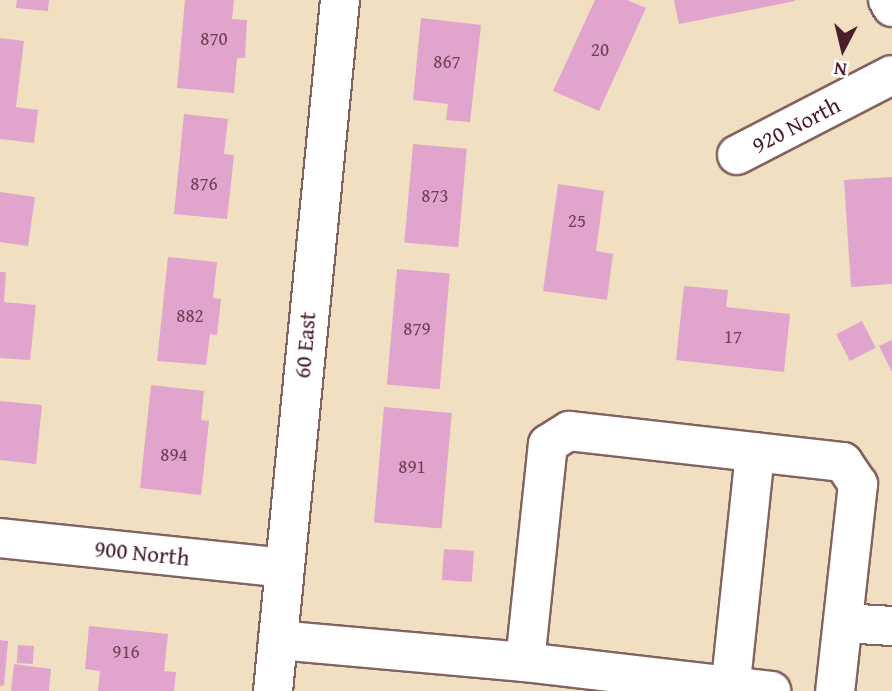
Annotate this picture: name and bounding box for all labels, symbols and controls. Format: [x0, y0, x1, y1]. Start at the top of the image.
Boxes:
north arrow [808, 14, 878, 84]
house number: 870 [200, 28, 228, 50]
house number: 20 [591, 39, 609, 61]
house number: 867 [433, 51, 461, 73]
text: N [832, 55, 848, 85]
street label: 920 North [747, 91, 845, 159]
house number: 876 [190, 173, 218, 195]
house number: 873 [421, 185, 449, 207]
house number: 25 [568, 210, 586, 232]
house number: 882 [176, 305, 204, 327]
street label: 60 East [288, 310, 322, 380]
house number: 879 [403, 318, 431, 340]
house number: 17 [724, 326, 742, 348]
house number: 894 [160, 444, 188, 466]
house number: 891 [398, 456, 426, 478]
street label: 900 North [93, 534, 191, 572]
house number: 916 [112, 641, 140, 663]

